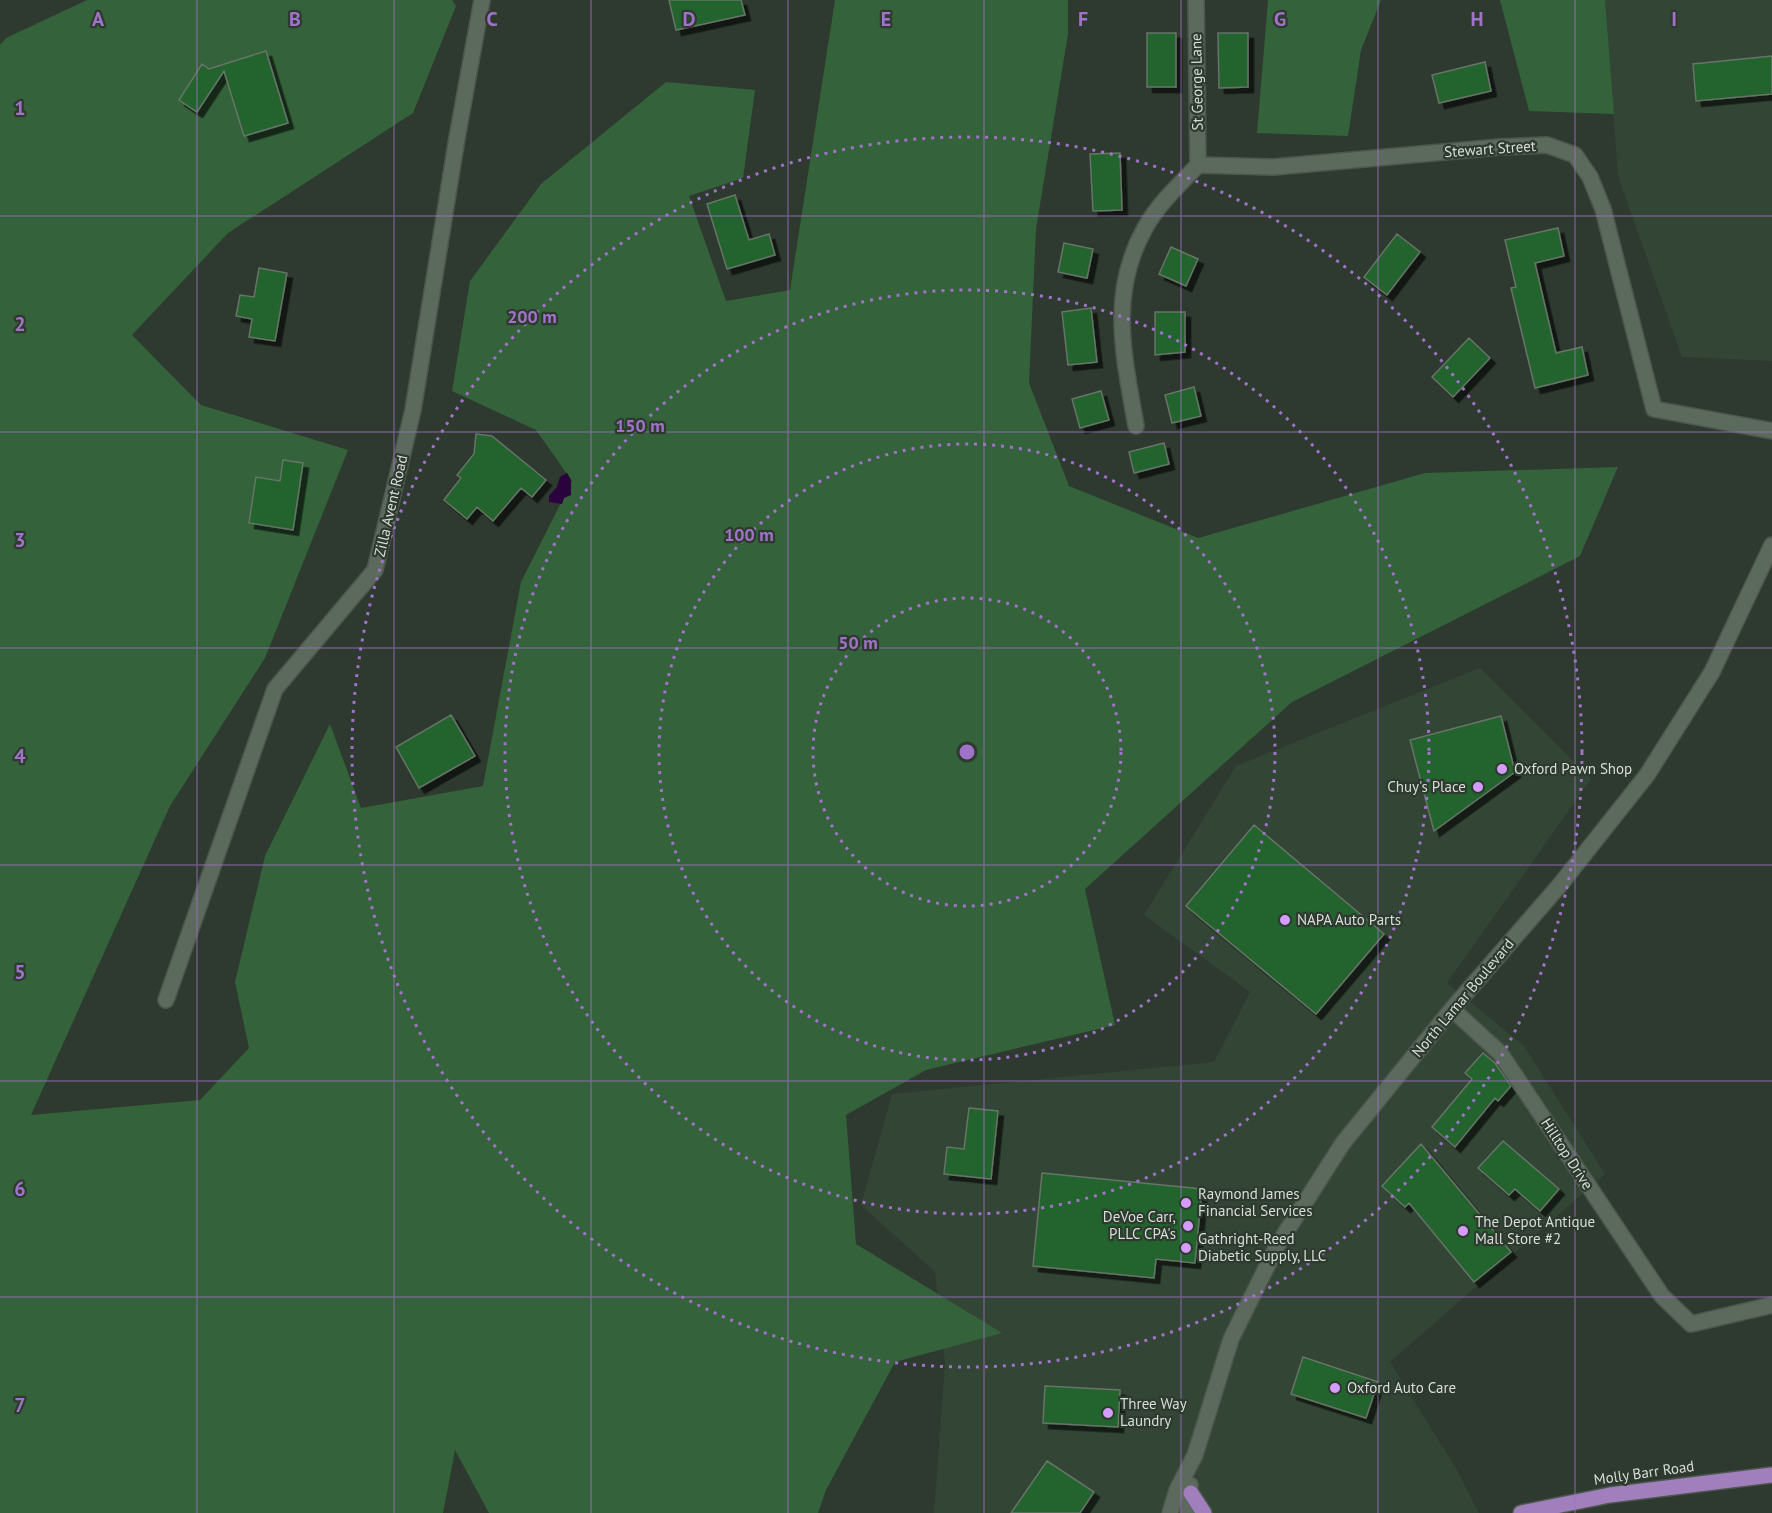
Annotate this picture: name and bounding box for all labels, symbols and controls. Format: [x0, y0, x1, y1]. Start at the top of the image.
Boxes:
text: A [92, 6, 105, 32]
text: B [289, 6, 301, 32]
text: C [486, 6, 498, 32]
text: D [683, 6, 696, 32]
text: E [881, 6, 891, 32]
text: F [1078, 6, 1088, 32]
text: G [1274, 6, 1286, 32]
text: H [1470, 6, 1484, 32]
text: I [1671, 6, 1677, 32]
street label: St George Lane [1186, 33, 1207, 131]
text: 1 [14, 95, 26, 121]
street label: Stewart Street [1444, 136, 1536, 161]
text: 200 m [507, 305, 557, 328]
text: 2 [14, 311, 26, 337]
text: 150 m [615, 414, 665, 437]
street label: Zilla Avent Road [370, 453, 411, 559]
text: 100 m [724, 523, 774, 546]
text: 3 [14, 527, 26, 553]
text: 50 m [838, 631, 878, 654]
centre of rings [957, 742, 977, 762]
text: 4 [14, 743, 26, 769]
place label: Oxford Pawn Shop [1514, 759, 1632, 778]
marker: Oxford Pawn Shop [1495, 762, 1509, 776]
place label: Chuy's Place [1387, 777, 1466, 796]
marker: Chuy's Place [1471, 780, 1485, 794]
place label: NAPA Auto Parts [1297, 910, 1401, 929]
marker: NAPA Auto Parts [1278, 913, 1292, 927]
street label: North Lamar Boulevard [1407, 935, 1518, 1061]
text: 5 [14, 959, 26, 985]
street label: Hilltop Drive [1537, 1114, 1598, 1193]
text: 6 [14, 1176, 26, 1202]
place label: Raymond James Financial Services [1198, 1184, 1313, 1220]
marker: Raymond James Financial Services [1179, 1196, 1193, 1210]
place label: DeVoe Carr, PLLC CPA's [1103, 1207, 1176, 1243]
place label: The Depot Antique Mall Store #2 [1475, 1212, 1595, 1248]
marker: DeVoe Carr, PLLC CPA's [1181, 1219, 1195, 1233]
marker: The Depot Antique Mall Store #2 [1456, 1224, 1470, 1238]
place label: Gathright-Reed Diabetic Supply, LLC [1198, 1229, 1326, 1265]
marker: Gathright-Reed Diabetic Supply, LLC [1179, 1241, 1193, 1255]
place label: Oxford Auto Care [1347, 1378, 1456, 1397]
marker: Oxford Auto Care [1328, 1381, 1342, 1395]
text: 7 [14, 1392, 26, 1418]
place label: Three Way Laundry [1120, 1394, 1187, 1430]
marker: Three Way Laundry [1101, 1406, 1115, 1420]
street label: Molly Barr Road [1592, 1456, 1695, 1489]

